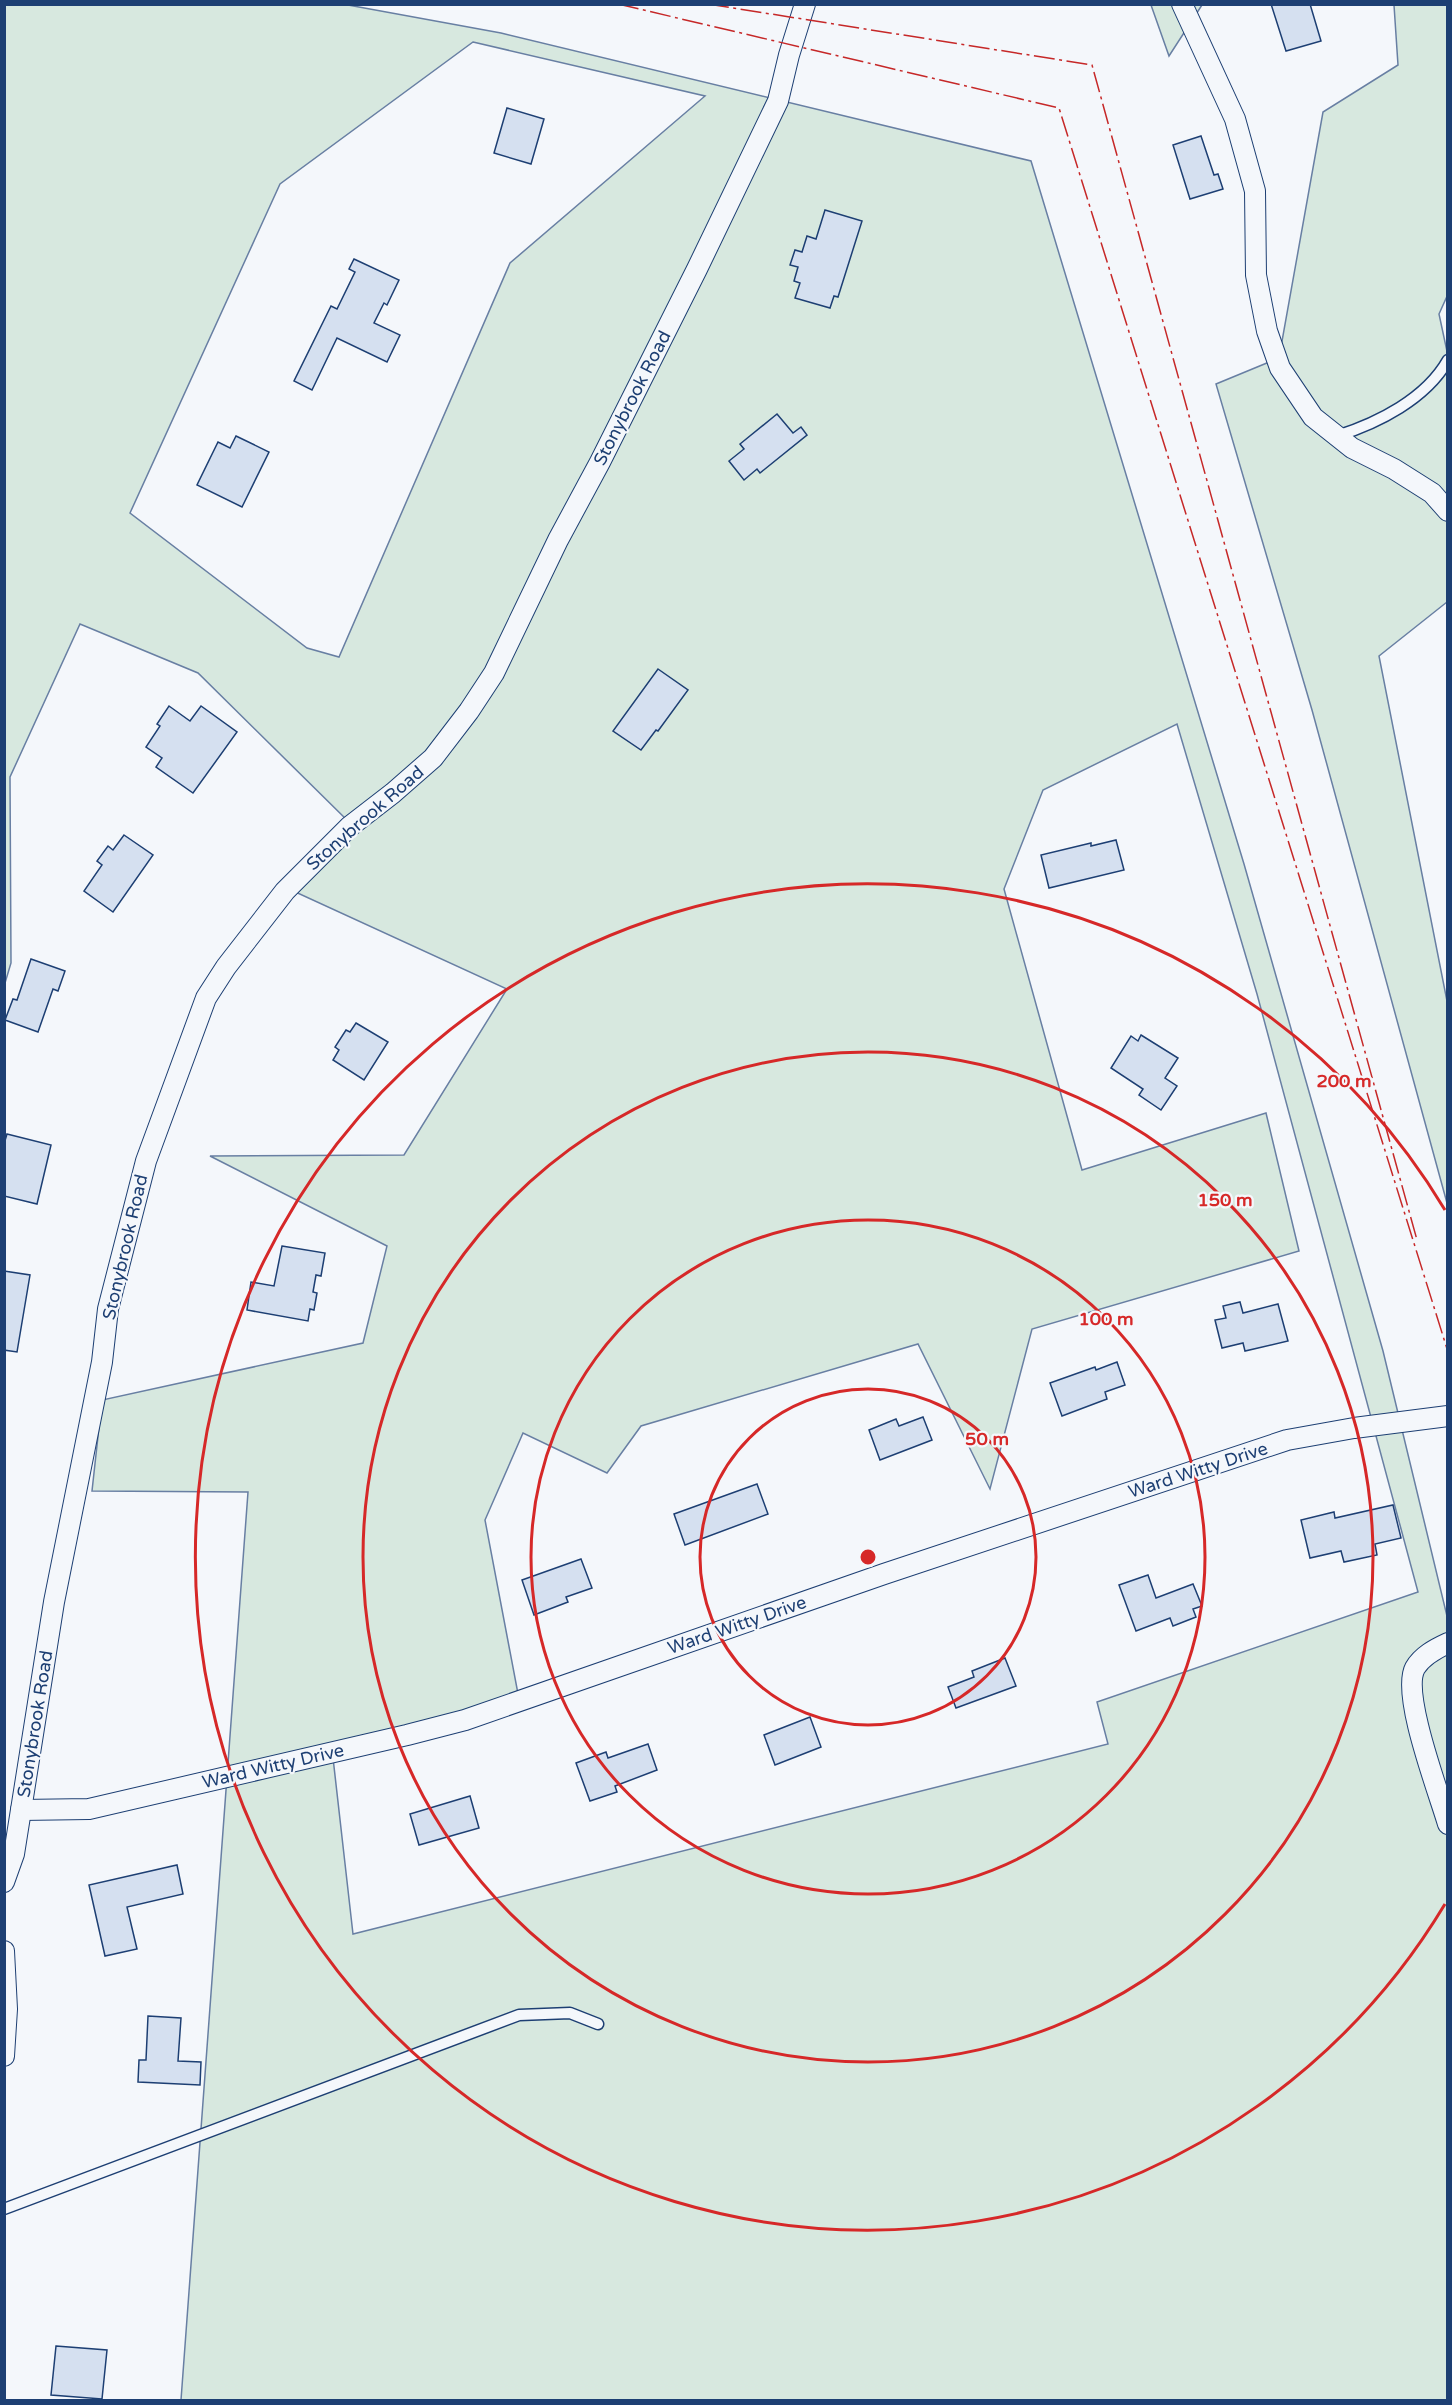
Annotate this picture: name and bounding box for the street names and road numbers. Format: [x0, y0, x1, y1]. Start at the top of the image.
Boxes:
street label: Stonybrook Road [589, 327, 675, 469]
street label: Stonybrook Road [302, 761, 428, 875]
street label: Stonybrook Road [98, 1172, 152, 1322]
street label: Ward Witty Drive [1126, 1437, 1270, 1503]
street label: Ward Witty Drive [665, 1591, 809, 1659]
street label: Stonybrook Road [13, 1649, 57, 1799]
street label: Ward Witty Drive [200, 1739, 346, 1793]

